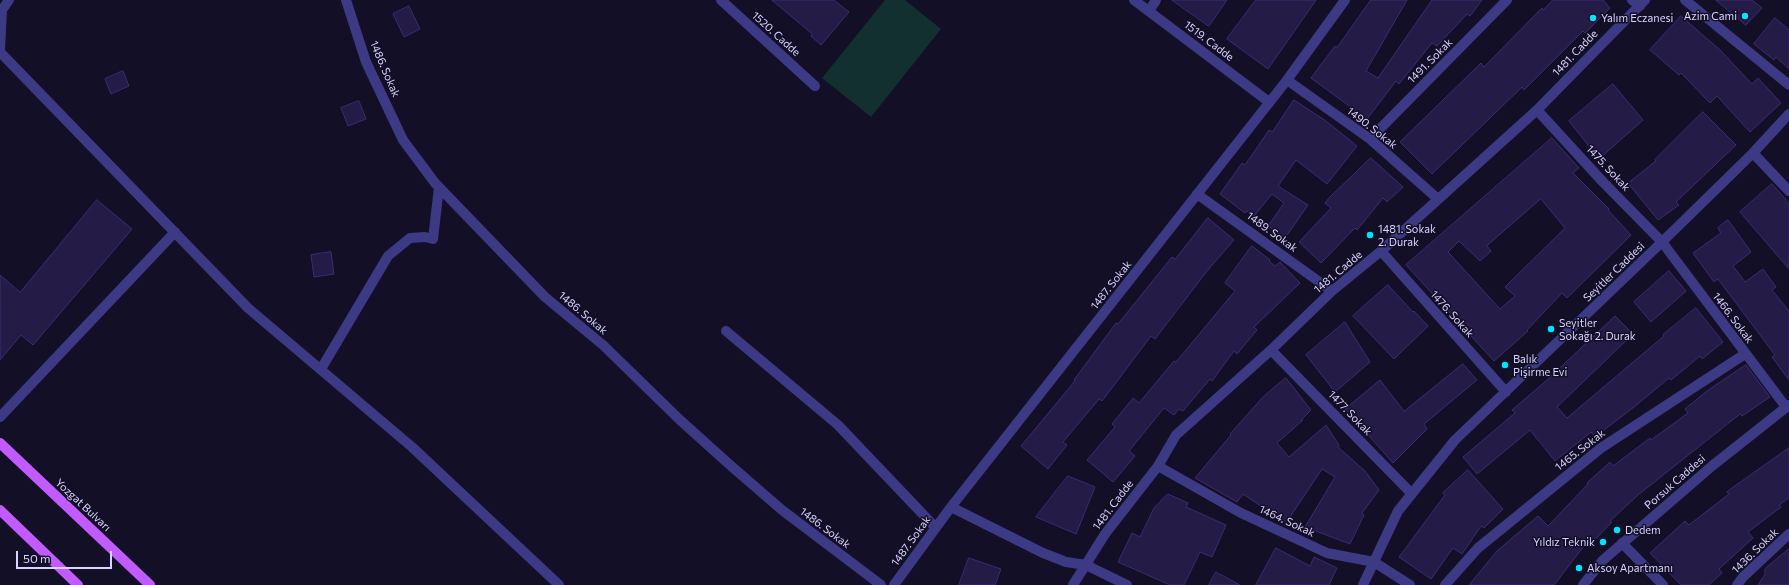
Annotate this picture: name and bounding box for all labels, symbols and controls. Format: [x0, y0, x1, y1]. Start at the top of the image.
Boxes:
street label: 1520. Cadde [749, 9, 803, 59]
place label: Azim Cami [1684, 9, 1737, 23]
place label: Yalım Eczanesi [1601, 11, 1673, 25]
marker: Azim Cami [1740, 11, 1750, 21]
marker: Yalım Eczanesi [1588, 13, 1598, 23]
street label: 1519. Cadde [1182, 18, 1236, 64]
street label: 1481. Cadde [1550, 27, 1600, 79]
street label: 1491. Sokak [1405, 36, 1455, 86]
street label: 1486. Sokak [367, 39, 403, 99]
street label: 1490. Sokak [1344, 104, 1400, 152]
street label: 1475. Sokak [1583, 142, 1633, 194]
street label: 1489. Sokak [1244, 209, 1300, 255]
place label: 1481. Sokak 2. Durak [1378, 222, 1436, 248]
marker: 1481. Sokak 2. Durak [1365, 230, 1375, 240]
street label: Seyitler Caddesi [1581, 240, 1647, 304]
street label: 1481. Cadde [1311, 248, 1365, 296]
street label: 1487. Sokak [1088, 258, 1134, 312]
street label: 1476. Sokak [1427, 288, 1477, 340]
street label: 1486. Sokak [556, 289, 610, 337]
street label: 1466. Sokak [1710, 290, 1756, 346]
place label: Seyitler Sokağı 2. Durak [1559, 316, 1636, 342]
marker: Seyitler Sokağı 2. Durak [1546, 324, 1556, 334]
place label: Balık Pişirme Evi [1513, 352, 1567, 378]
marker: Balık Pişirme Evi [1500, 360, 1510, 370]
street label: 1477. Sokak [1325, 388, 1375, 438]
street label: 1465. Sokak [1552, 426, 1608, 474]
street label: Porsuk Caddesi [1642, 452, 1708, 512]
street label: Yozgat Bulvarı [53, 476, 113, 534]
street label: 1481. Cadde [1090, 477, 1136, 533]
street label: 1464. Sokak [1257, 502, 1317, 540]
street label: 1486. Sokak [797, 505, 853, 551]
street label: 1487. Sokak [888, 513, 934, 569]
place label: Dedem [1625, 523, 1661, 537]
marker: Dedem [1612, 525, 1622, 535]
street label: 1436. Sokak [1729, 526, 1781, 576]
place label: Yıldız Teknik [1533, 535, 1595, 549]
marker: Yıldız Teknik [1598, 537, 1608, 547]
scale bar [18, 543, 114, 569]
text: 50 m [23, 551, 51, 565]
place label: Aksoy Apartmanı [1587, 561, 1673, 575]
marker: Aksoy Apartmanı [1574, 563, 1584, 573]

